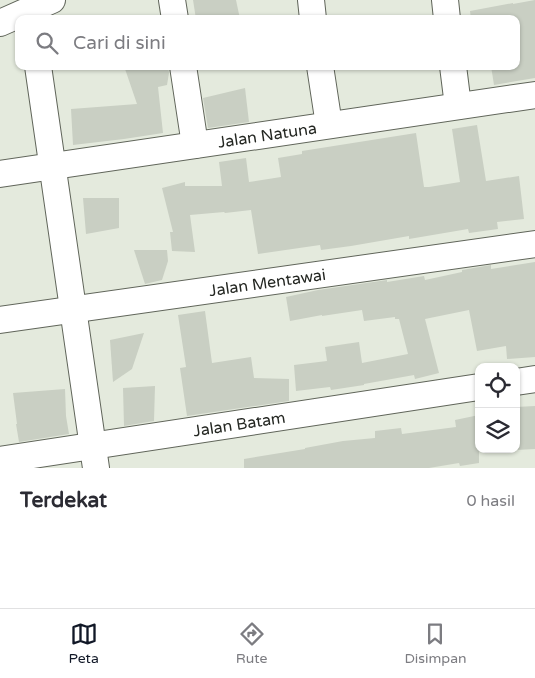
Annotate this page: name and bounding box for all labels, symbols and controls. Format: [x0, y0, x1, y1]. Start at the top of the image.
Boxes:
search box [15, 15, 520, 70]
icon: search [33, 29, 61, 57]
text: Cari di sini [73, 32, 166, 54]
street label: Jalan Natuna [216, 118, 318, 153]
street label: Jalan Mentawai [208, 265, 327, 301]
map controls [475, 363, 520, 453]
button: locate [475, 363, 520, 408]
street label: Jalan Batam [192, 408, 287, 441]
button: layers [475, 408, 520, 453]
text: Terdekat [20, 488, 107, 513]
text: 0 hasil [466, 491, 515, 511]
tab: Peta [68, 620, 99, 667]
tab: Rute [236, 620, 267, 667]
tab: Disimpan [404, 620, 467, 667]

